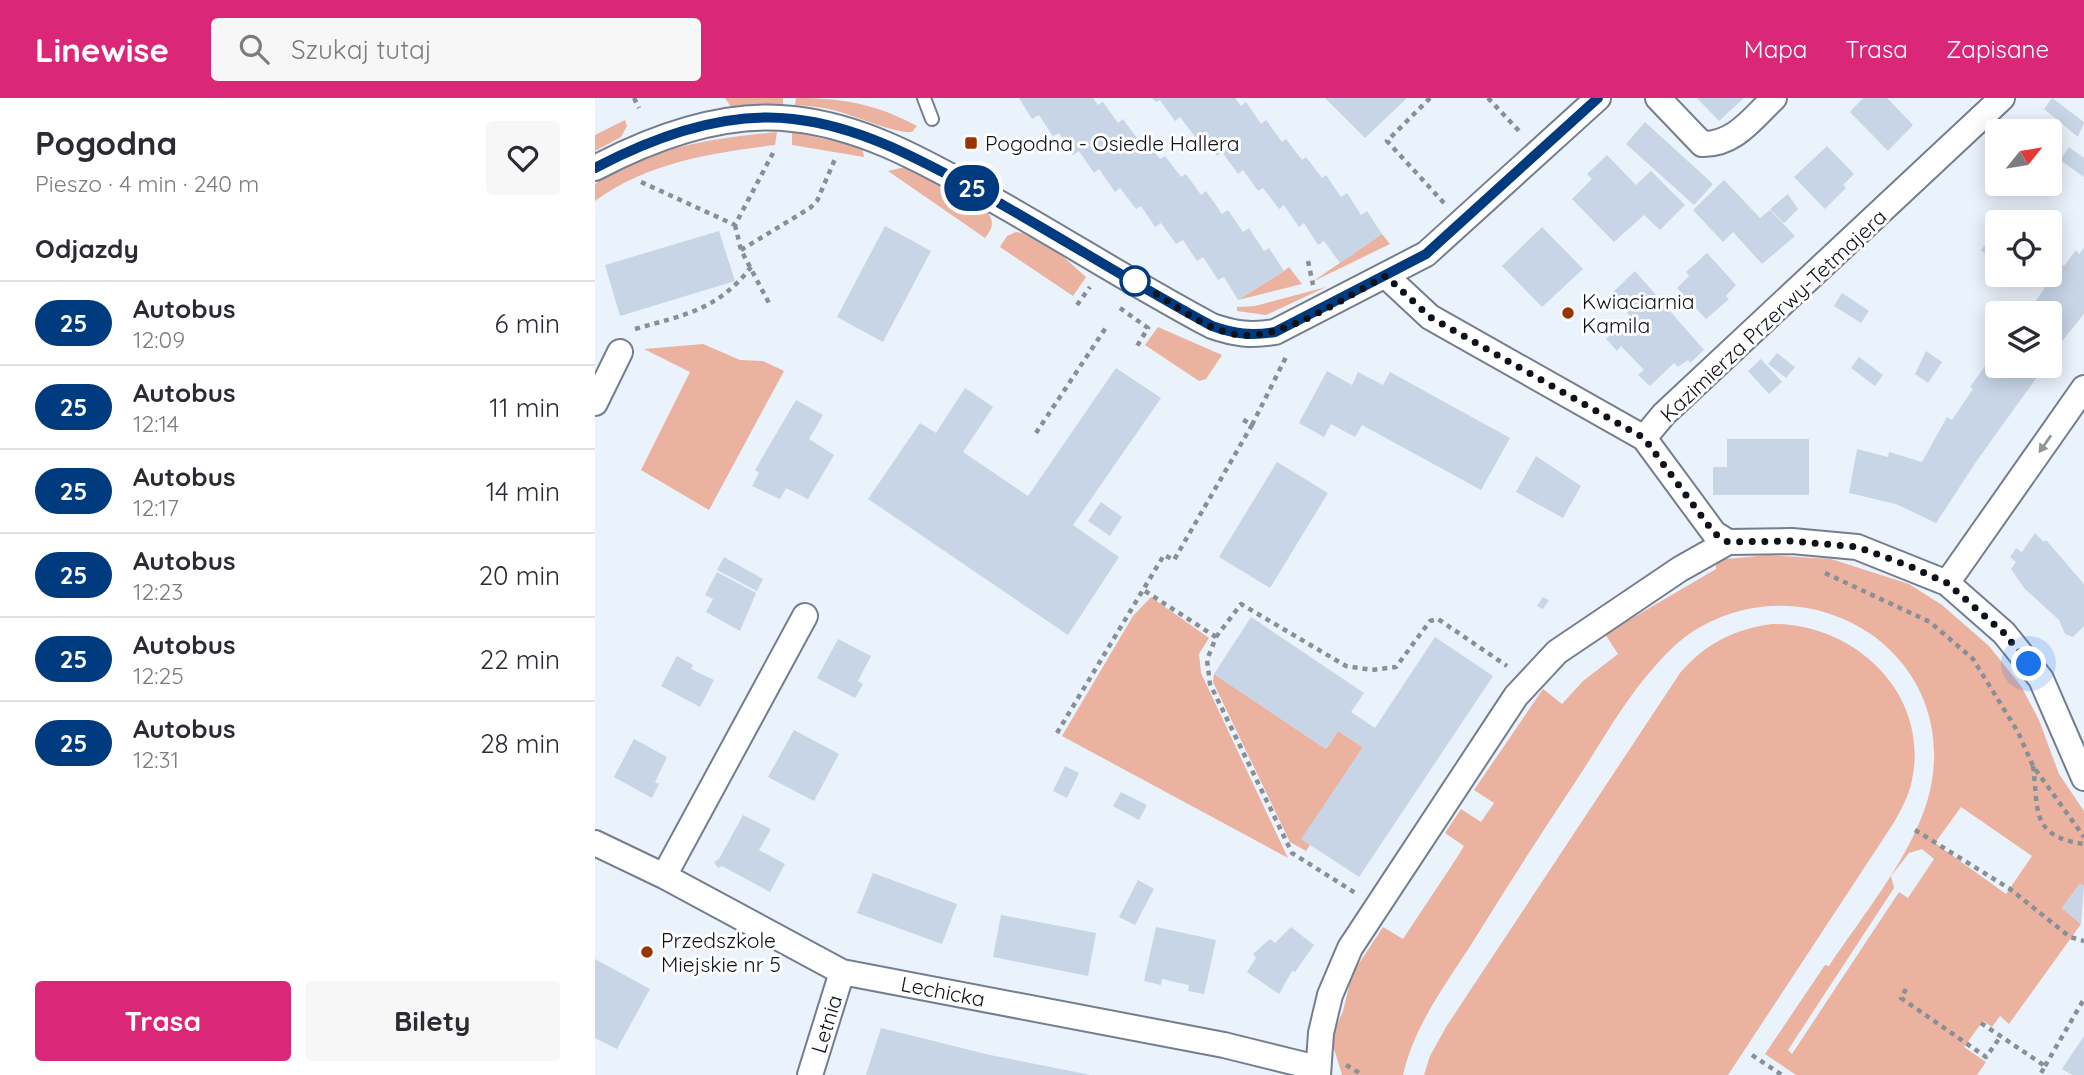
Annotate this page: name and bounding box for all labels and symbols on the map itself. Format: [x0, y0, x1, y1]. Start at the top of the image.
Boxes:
north arrow [1985, 119, 2061, 196]
place label: Pogodna - Osiedle Hallera [985, 130, 1240, 156]
marker: Pogodna - Osiedle Hallera [963, 135, 979, 151]
line badge: 25 [941, 165, 1003, 211]
street label: Kazimierza Przerwy-Tetmajera [1654, 203, 1892, 427]
unlabelled marker [1120, 266, 1150, 296]
place label: Kwiaciarnia Kamila [1582, 288, 1694, 338]
marker: Kwiaciarnia Kamila [1560, 305, 1576, 321]
one-way arrow [2038, 435, 2052, 453]
your location [2011, 646, 2046, 681]
place label: Przedszkole Miejskie nr 5 [661, 927, 781, 977]
marker: Przedszkole Miejskie nr 5 [639, 944, 655, 960]
street label: Lechicka [899, 970, 987, 1012]
street label: Letnia [805, 992, 847, 1056]

